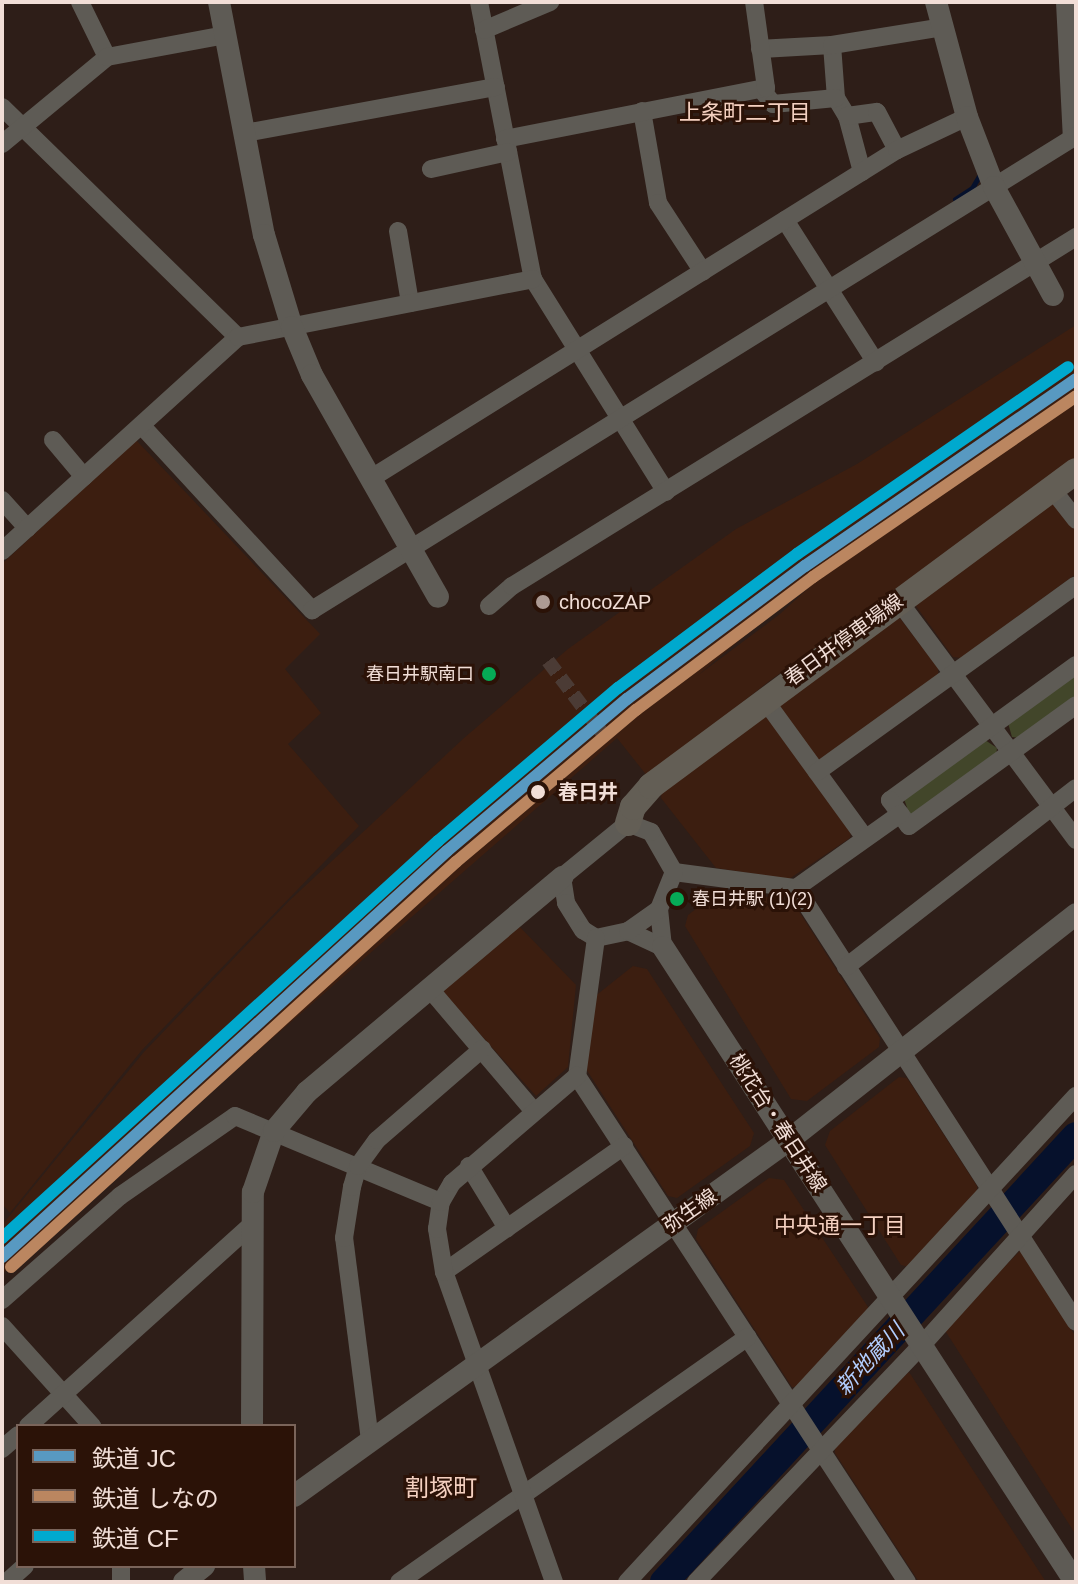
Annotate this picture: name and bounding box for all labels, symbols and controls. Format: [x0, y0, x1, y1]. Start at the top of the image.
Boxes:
district label: 上条町二丁目 [679, 100, 811, 126]
street label: 春日井停車場線 [780, 589, 908, 691]
place label: chocoZAP [559, 590, 651, 614]
marker: chocoZAP [534, 593, 552, 611]
place label: 春日井駅南口 [366, 663, 474, 685]
marker: 春日井駅南口 [481, 666, 497, 682]
marker: 春日井 [525, 779, 551, 805]
place label: 春日井 [558, 780, 618, 804]
place label: 春日井駅 (1)(2) [692, 888, 813, 910]
marker: 春日井駅 (1)(2) [669, 891, 685, 907]
street label: 桃花台・春日井線 [724, 1049, 832, 1197]
street label: 弥生線 [659, 1184, 721, 1238]
district label: 中央通一丁目 [774, 1213, 906, 1239]
water label: 新地蔵川 [830, 1318, 910, 1400]
legend [16, 1424, 296, 1568]
text: 鉄道 JC [92, 1445, 176, 1472]
district label: 割塚町 [405, 1474, 477, 1502]
text: 鉄道 しなの [92, 1485, 219, 1512]
text: 鉄道 CF [92, 1525, 179, 1552]

